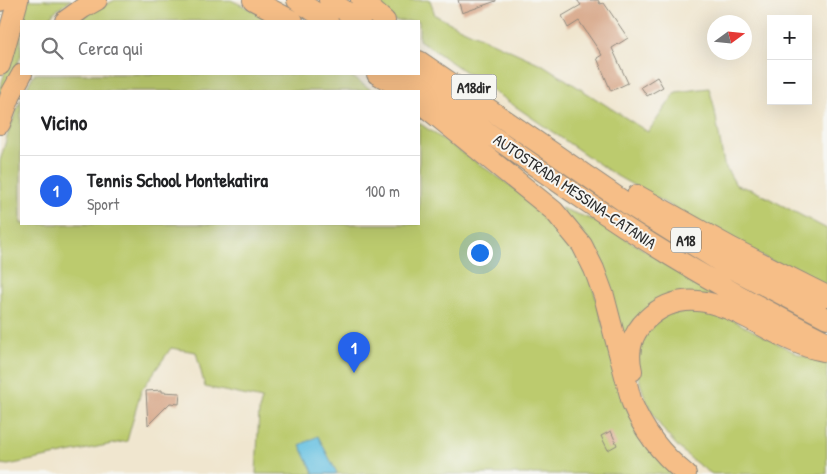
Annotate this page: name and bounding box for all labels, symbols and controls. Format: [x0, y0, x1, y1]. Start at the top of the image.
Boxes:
north arrow [707, 15, 752, 60]
map controls [767, 15, 812, 105]
button: + [767, 15, 812, 60]
search box [20, 20, 420, 75]
icon: search [38, 34, 66, 62]
text: Cerca qui [78, 35, 143, 61]
button: − [767, 60, 812, 105]
road number: A18dir [452, 74, 496, 100]
text: Vicino [40, 108, 87, 137]
street label: AUTOSTRADA MESSINA-CATANIA [489, 128, 661, 254]
text: Tennis School Montekatira [87, 167, 268, 193]
text: 1 [53, 180, 59, 202]
text: 100 m [365, 180, 400, 202]
text: Sport [87, 193, 119, 215]
road number: A18 [671, 228, 701, 252]
your location [467, 240, 493, 266]
pin: 1 [338, 332, 370, 373]

